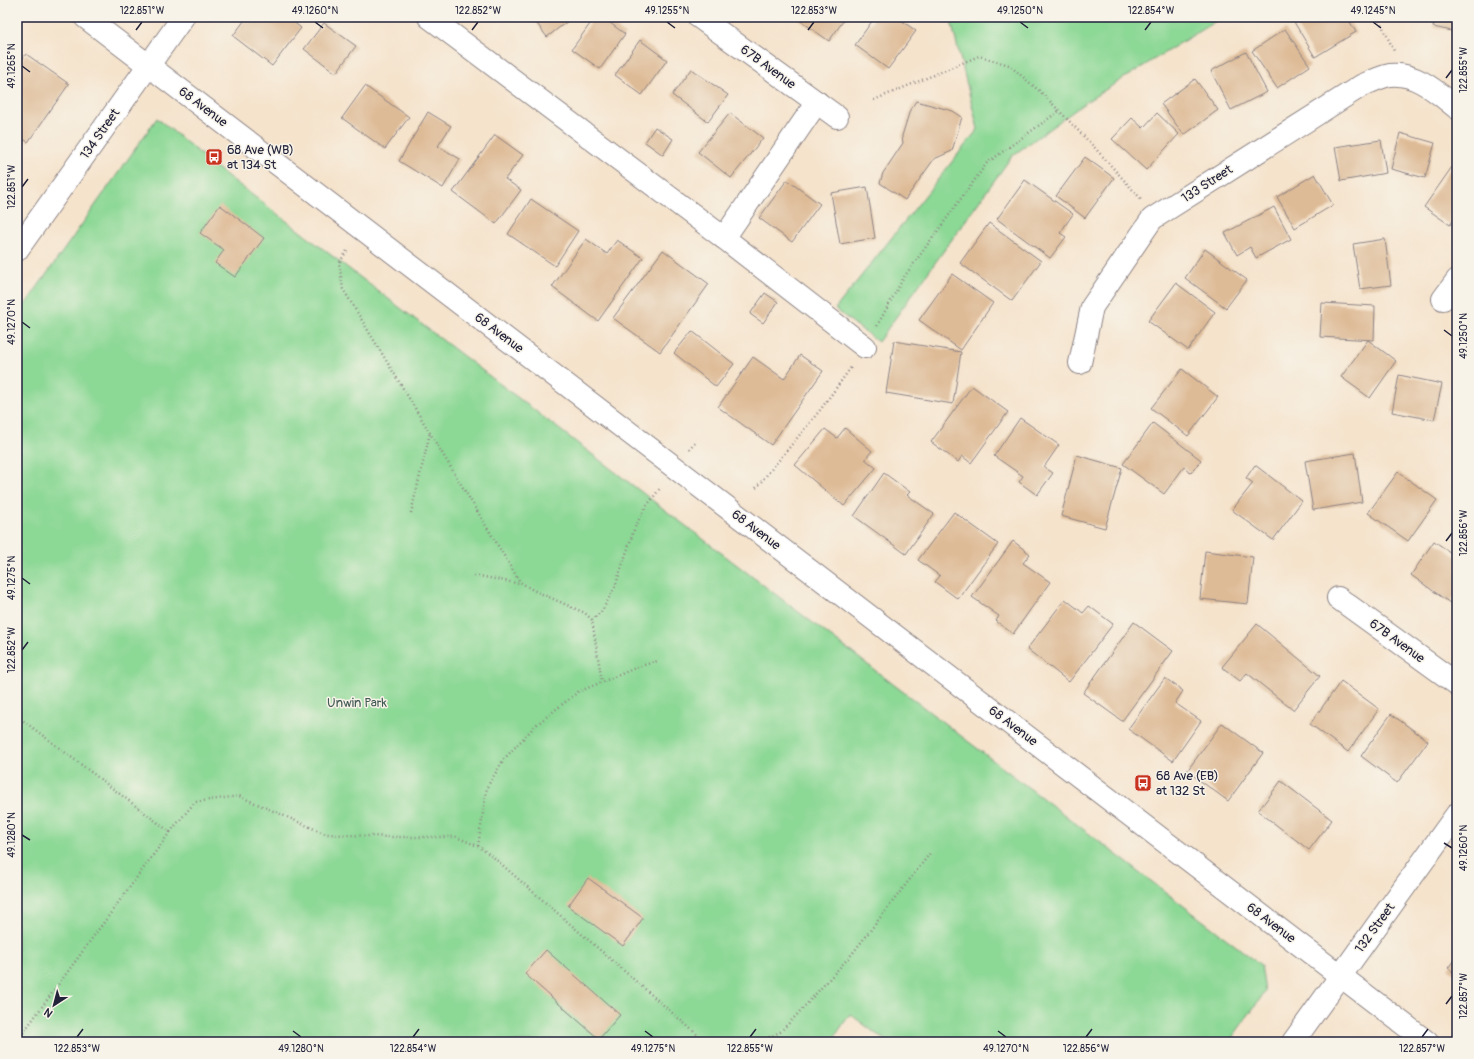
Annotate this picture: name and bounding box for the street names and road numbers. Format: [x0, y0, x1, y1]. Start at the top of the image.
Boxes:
street label: 67B Avenue [737, 42, 799, 93]
street label: 68 Avenue [175, 83, 231, 131]
street label: 134 Street [77, 105, 124, 162]
street label: 133 Street [1178, 161, 1236, 206]
street label: 68 Avenue [471, 309, 527, 357]
street label: 68 Avenue [728, 506, 784, 554]
street label: 67B Avenue [1366, 616, 1428, 667]
street label: 68 Avenue [985, 702, 1041, 750]
street label: 68 Avenue [1243, 899, 1299, 947]
street label: 132 Street [1352, 899, 1399, 956]

